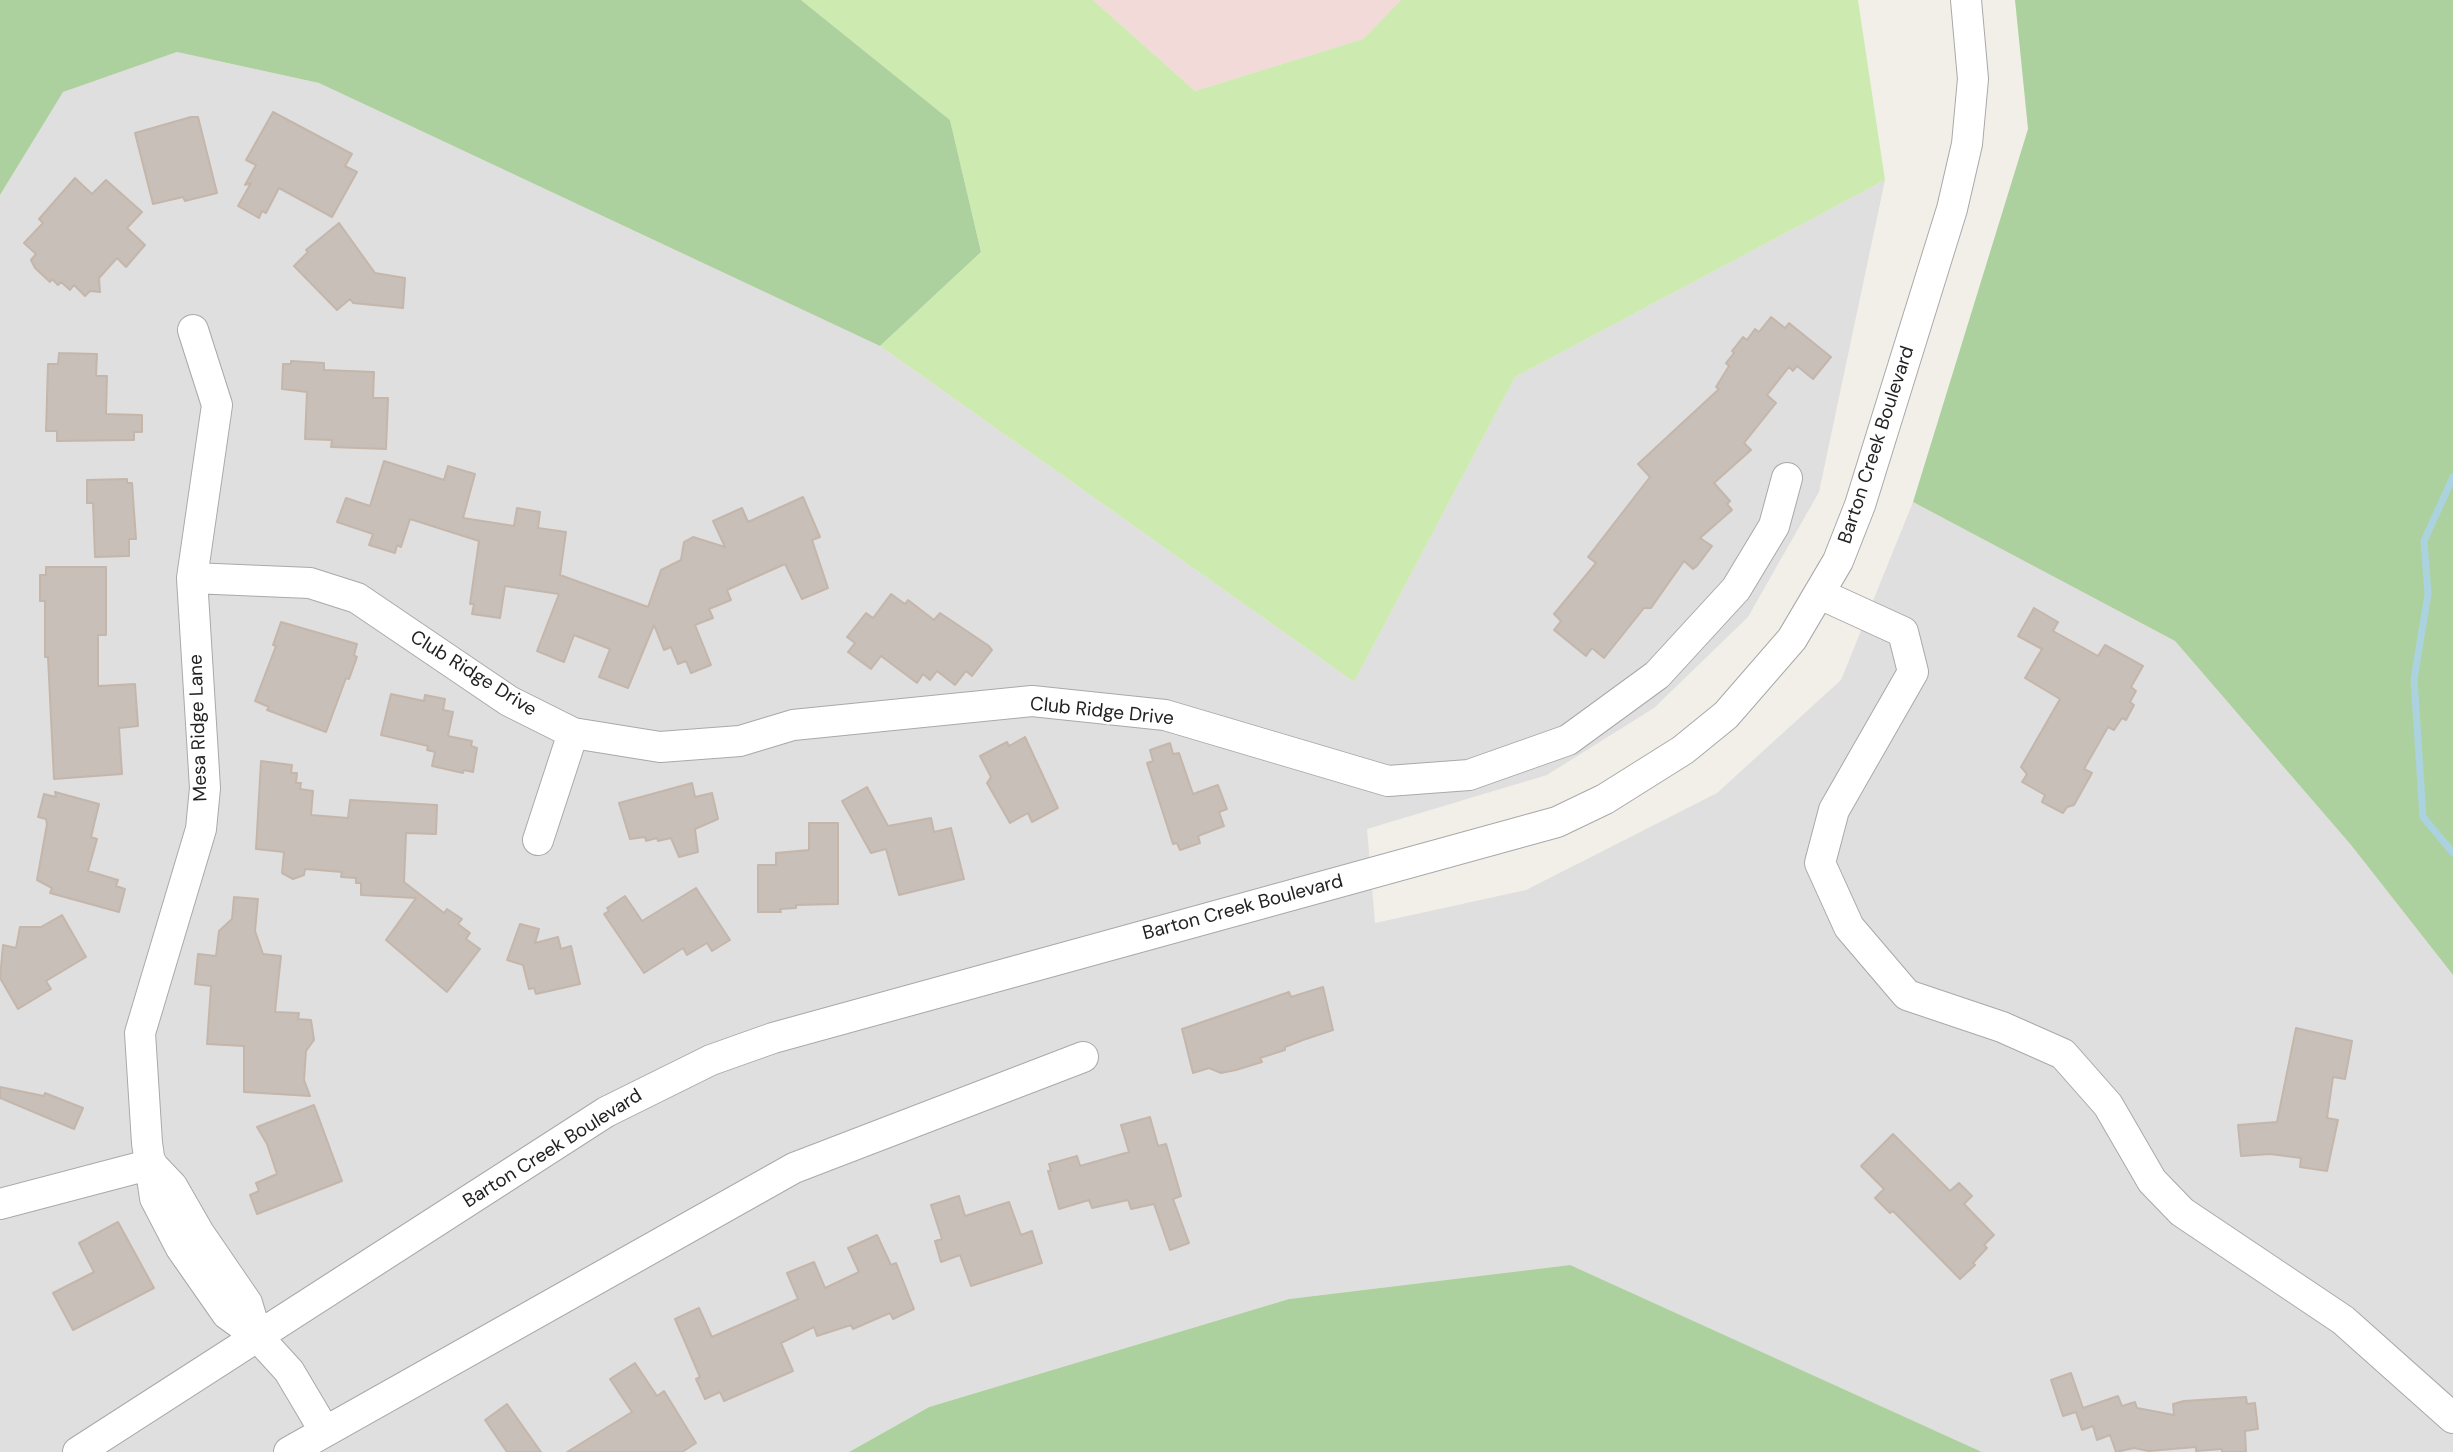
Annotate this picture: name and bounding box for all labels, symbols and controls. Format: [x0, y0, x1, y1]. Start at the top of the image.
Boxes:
street label: Barton Creek Boulevard [1834, 343, 1920, 547]
street label: Club Ridge Drive [406, 626, 540, 722]
street label: Mesa Ridge Lane [185, 654, 213, 802]
street label: Club Ridge Drive [1029, 693, 1175, 731]
street label: Barton Creek Boulevard [1140, 870, 1346, 946]
street label: Barton Creek Boulevard [459, 1085, 647, 1213]

